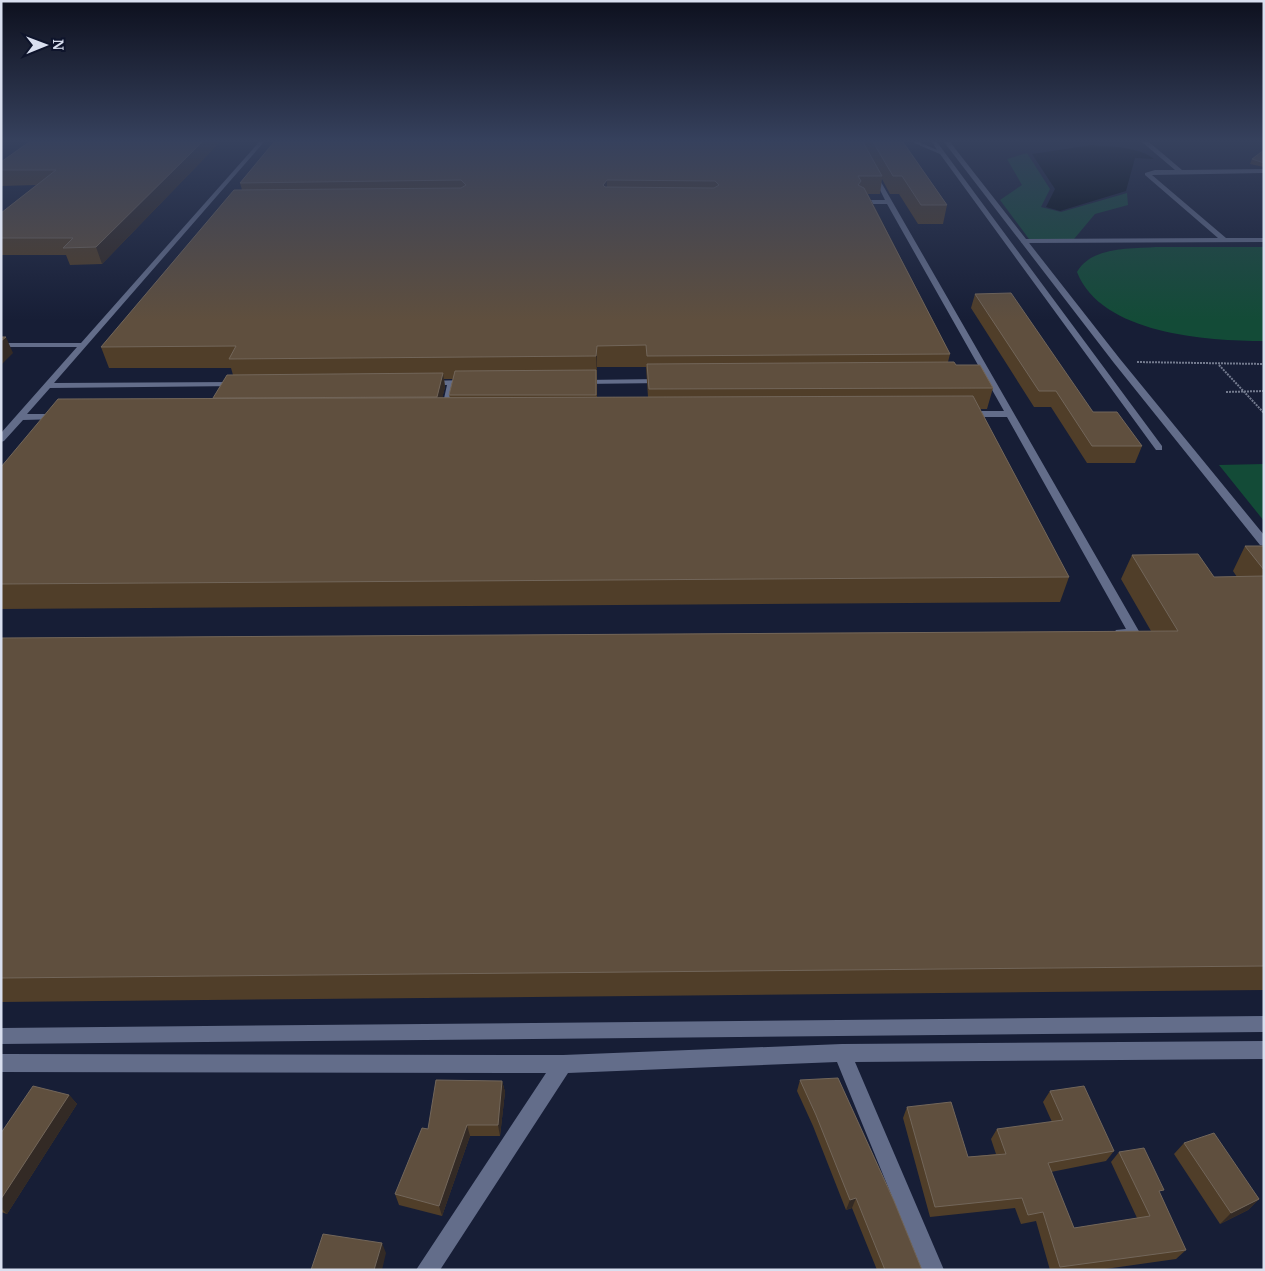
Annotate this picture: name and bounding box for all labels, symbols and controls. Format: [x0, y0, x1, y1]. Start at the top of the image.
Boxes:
north arrow [20, 20, 70, 70]
text: N [49, 39, 67, 50]

